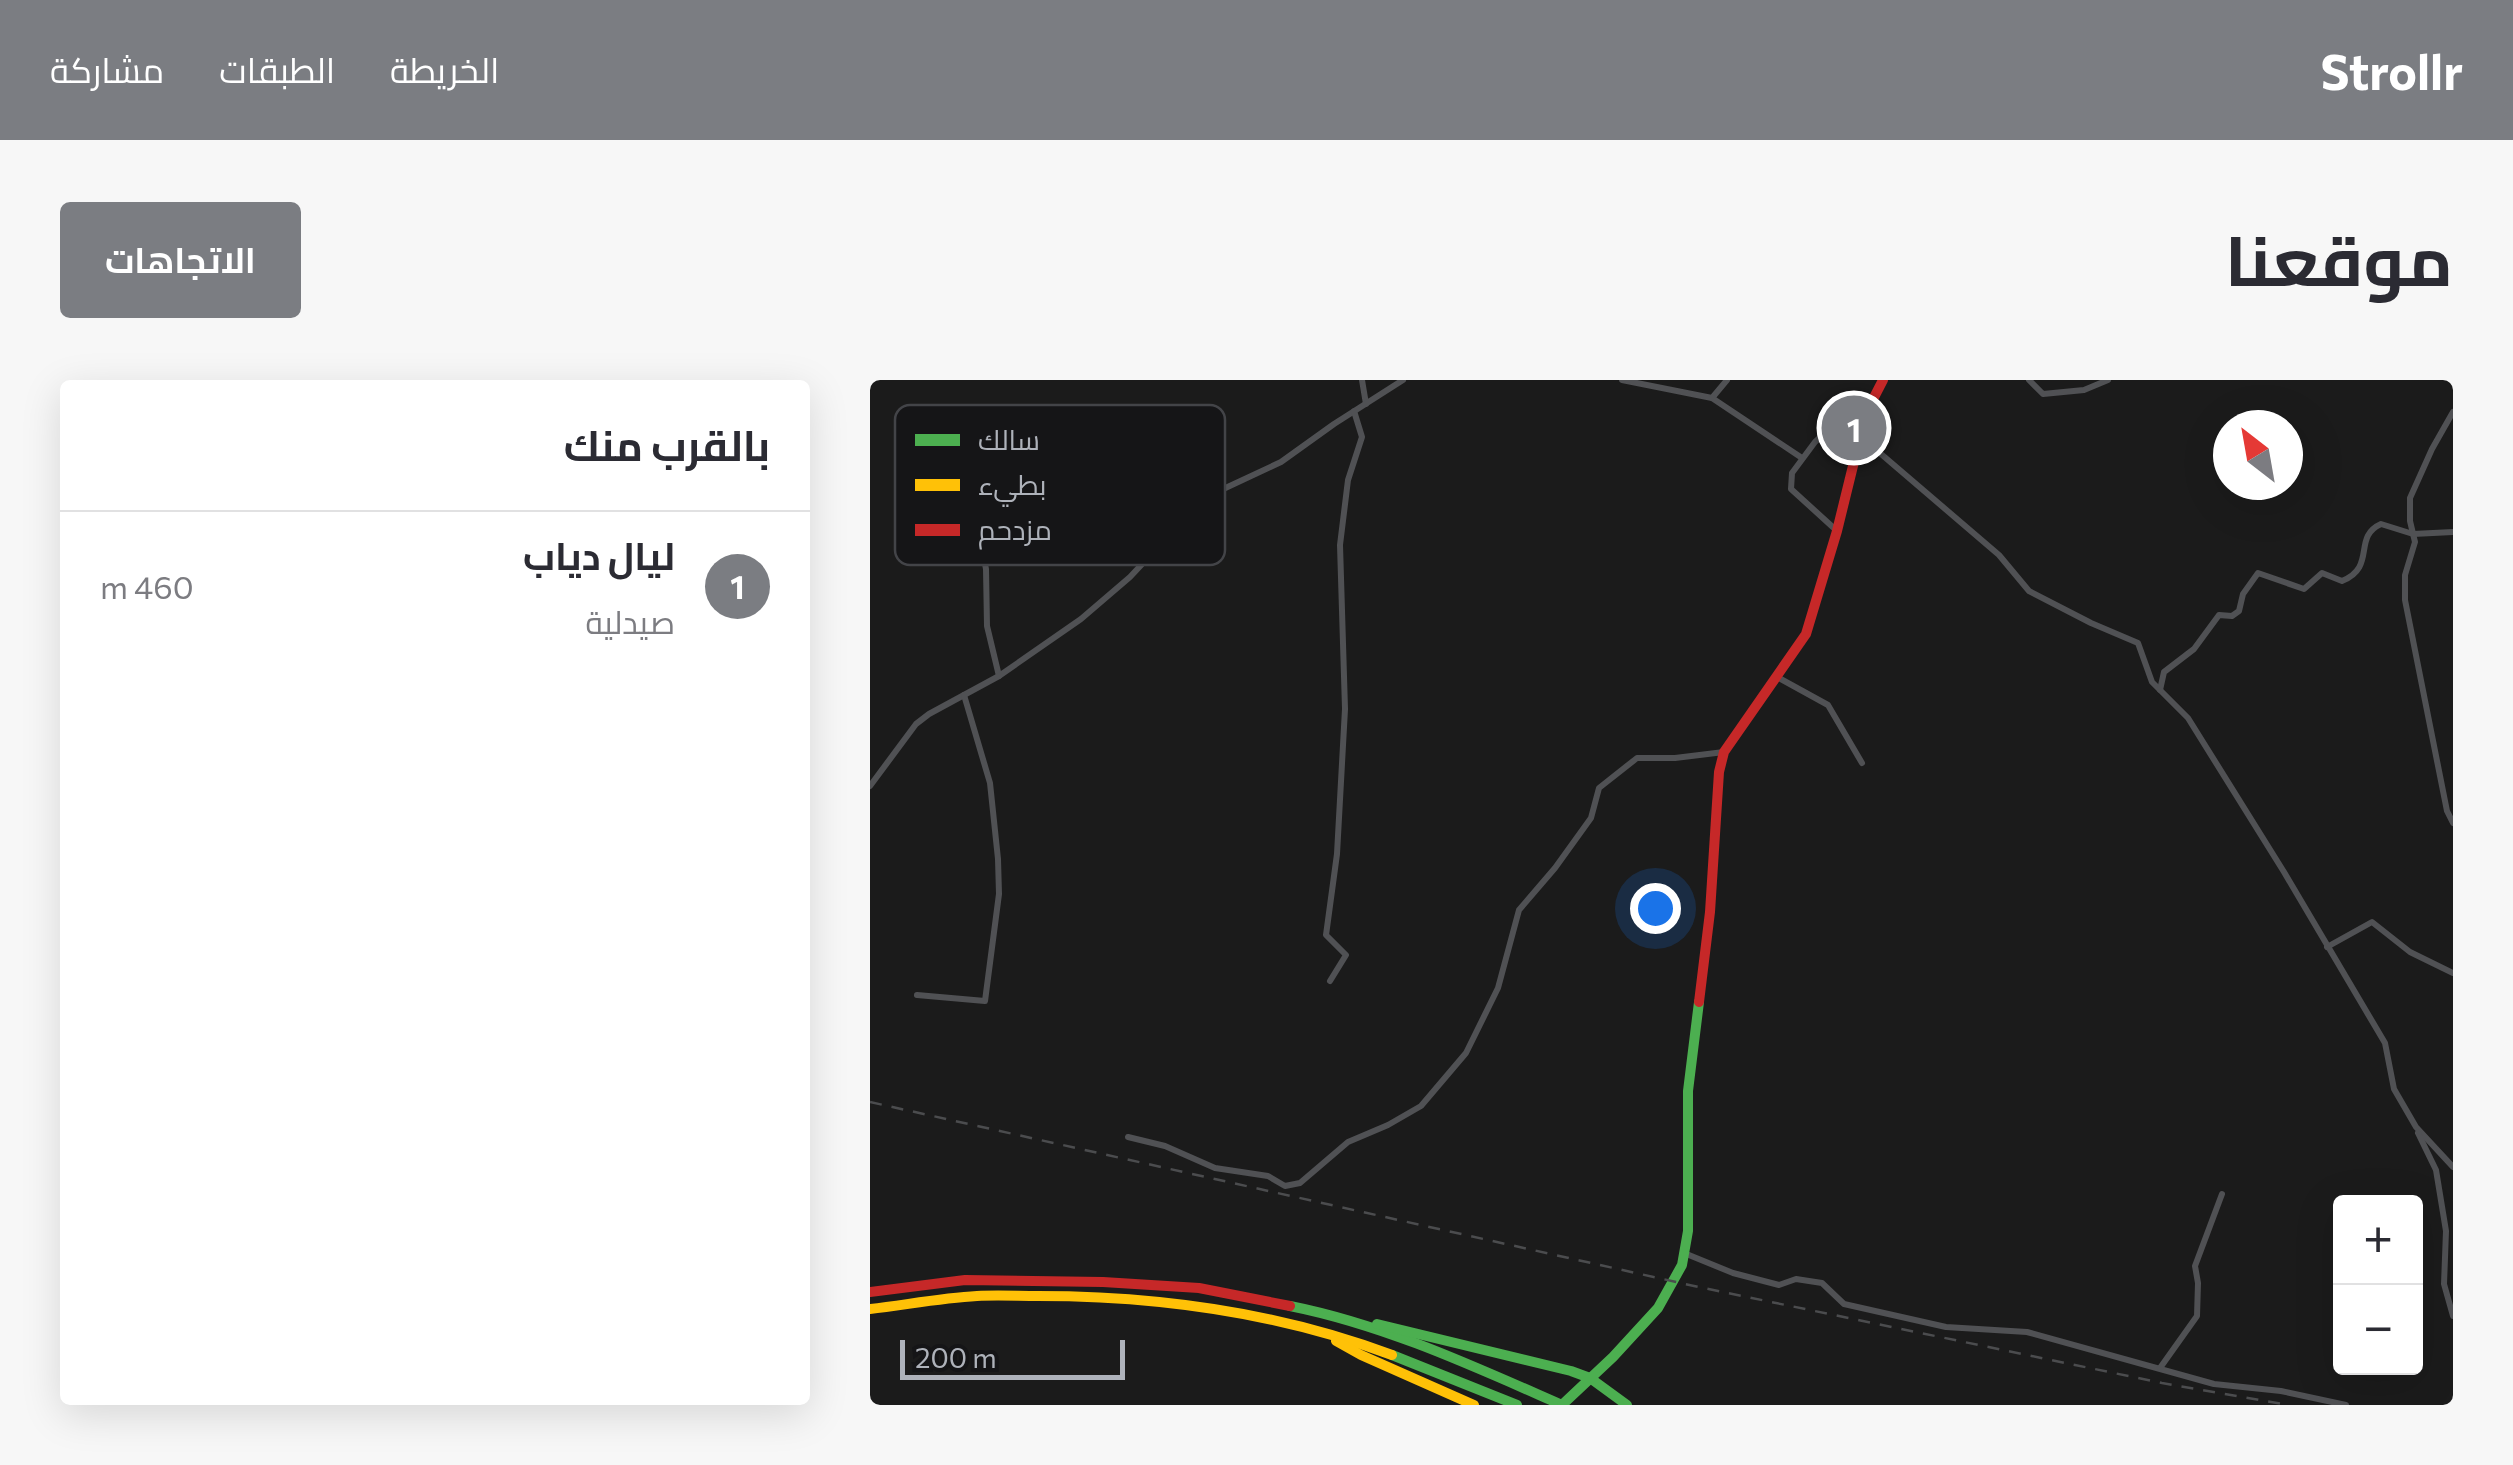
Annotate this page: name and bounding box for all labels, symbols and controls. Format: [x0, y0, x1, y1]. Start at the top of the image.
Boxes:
text: Strollr [2321, 41, 2463, 100]
text: مشاركة [50, 47, 164, 90]
text: الطبقات [219, 47, 335, 90]
text: الخريطة [390, 47, 499, 90]
button: الاتجاهات [60, 202, 301, 318]
text: موقعنا [2225, 215, 2453, 300]
pin: 1 [1822, 390, 1886, 466]
legend [895, 405, 1225, 565]
north arrow [2213, 410, 2303, 500]
text: بالقرب منك [564, 418, 770, 470]
text: سالك [978, 422, 1040, 456]
text: بطيء [978, 467, 1046, 507]
text: مزدحم [978, 512, 1052, 550]
text: ليال دياب [523, 531, 675, 578]
text: 460 m [100, 566, 194, 606]
text: 1 [730, 566, 745, 606]
text: صيدلية [586, 601, 675, 641]
your location [1630, 883, 1681, 934]
map controls [2333, 1195, 2423, 1375]
button: + [2333, 1195, 2423, 1285]
button: − [2333, 1285, 2423, 1375]
scale bar [900, 1335, 1125, 1380]
text: 200 m [915, 1340, 997, 1374]

